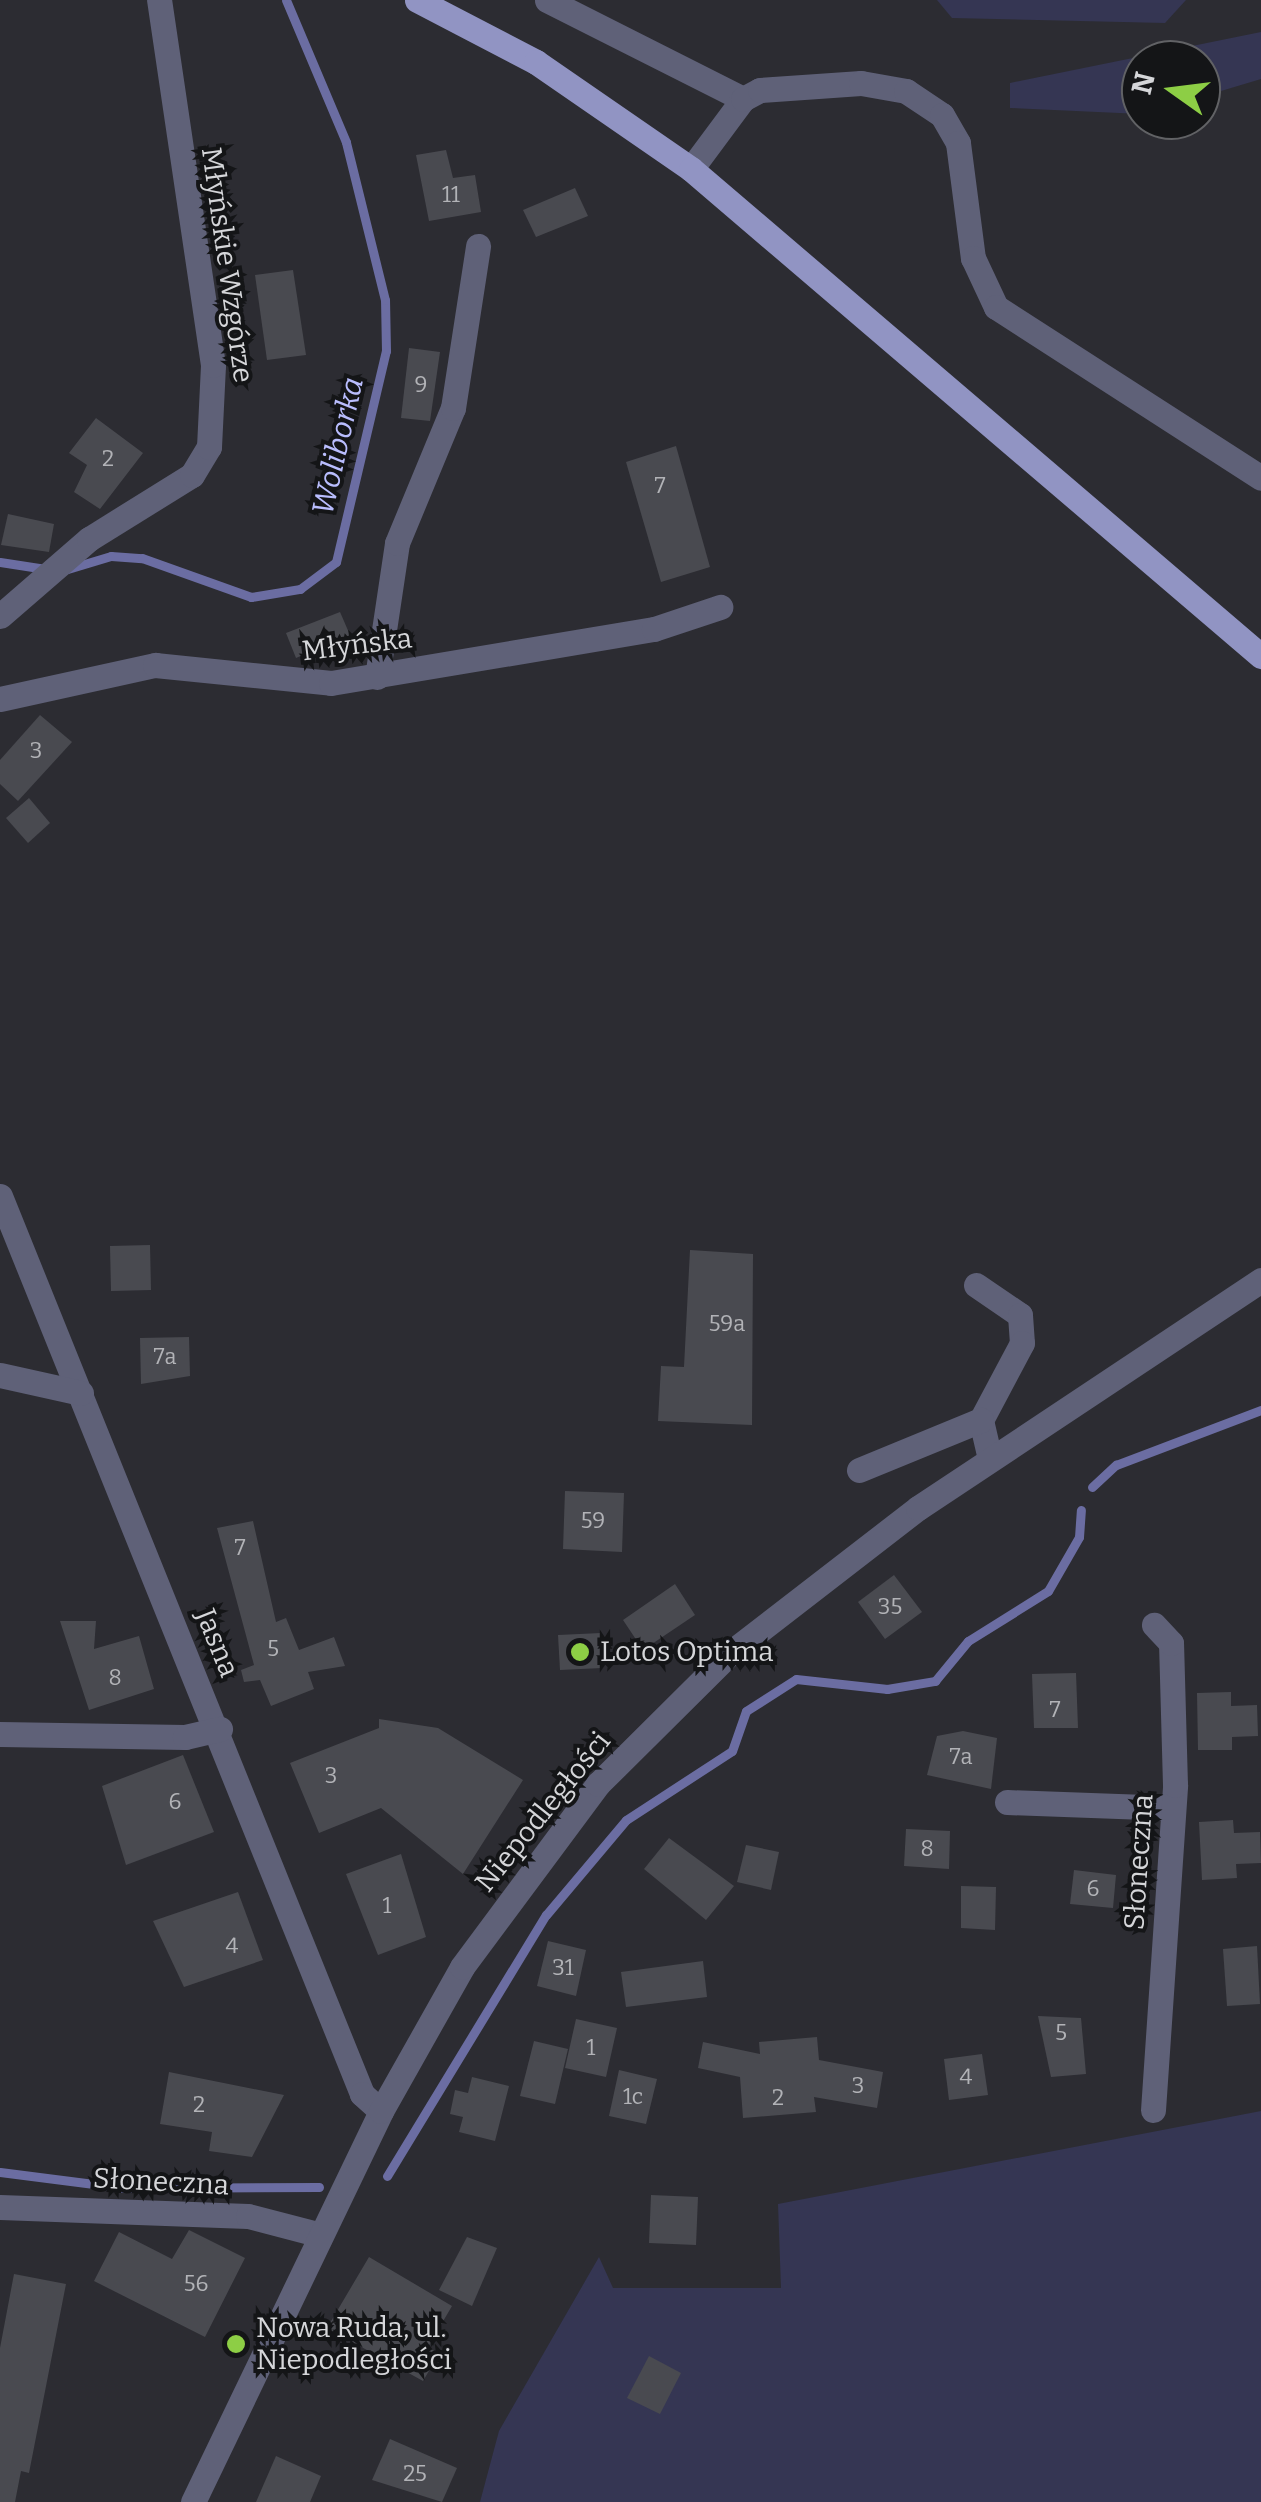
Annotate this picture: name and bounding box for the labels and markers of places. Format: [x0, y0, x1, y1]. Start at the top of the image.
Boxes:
place label: Lotos Optima [600, 1635, 774, 1669]
marker: Lotos Optima [569, 1641, 591, 1663]
place label: Nowa Ruda, ul. Niepodległości [256, 2311, 452, 2377]
marker: Nowa Ruda, ul. Niepodległości [225, 2333, 247, 2355]

